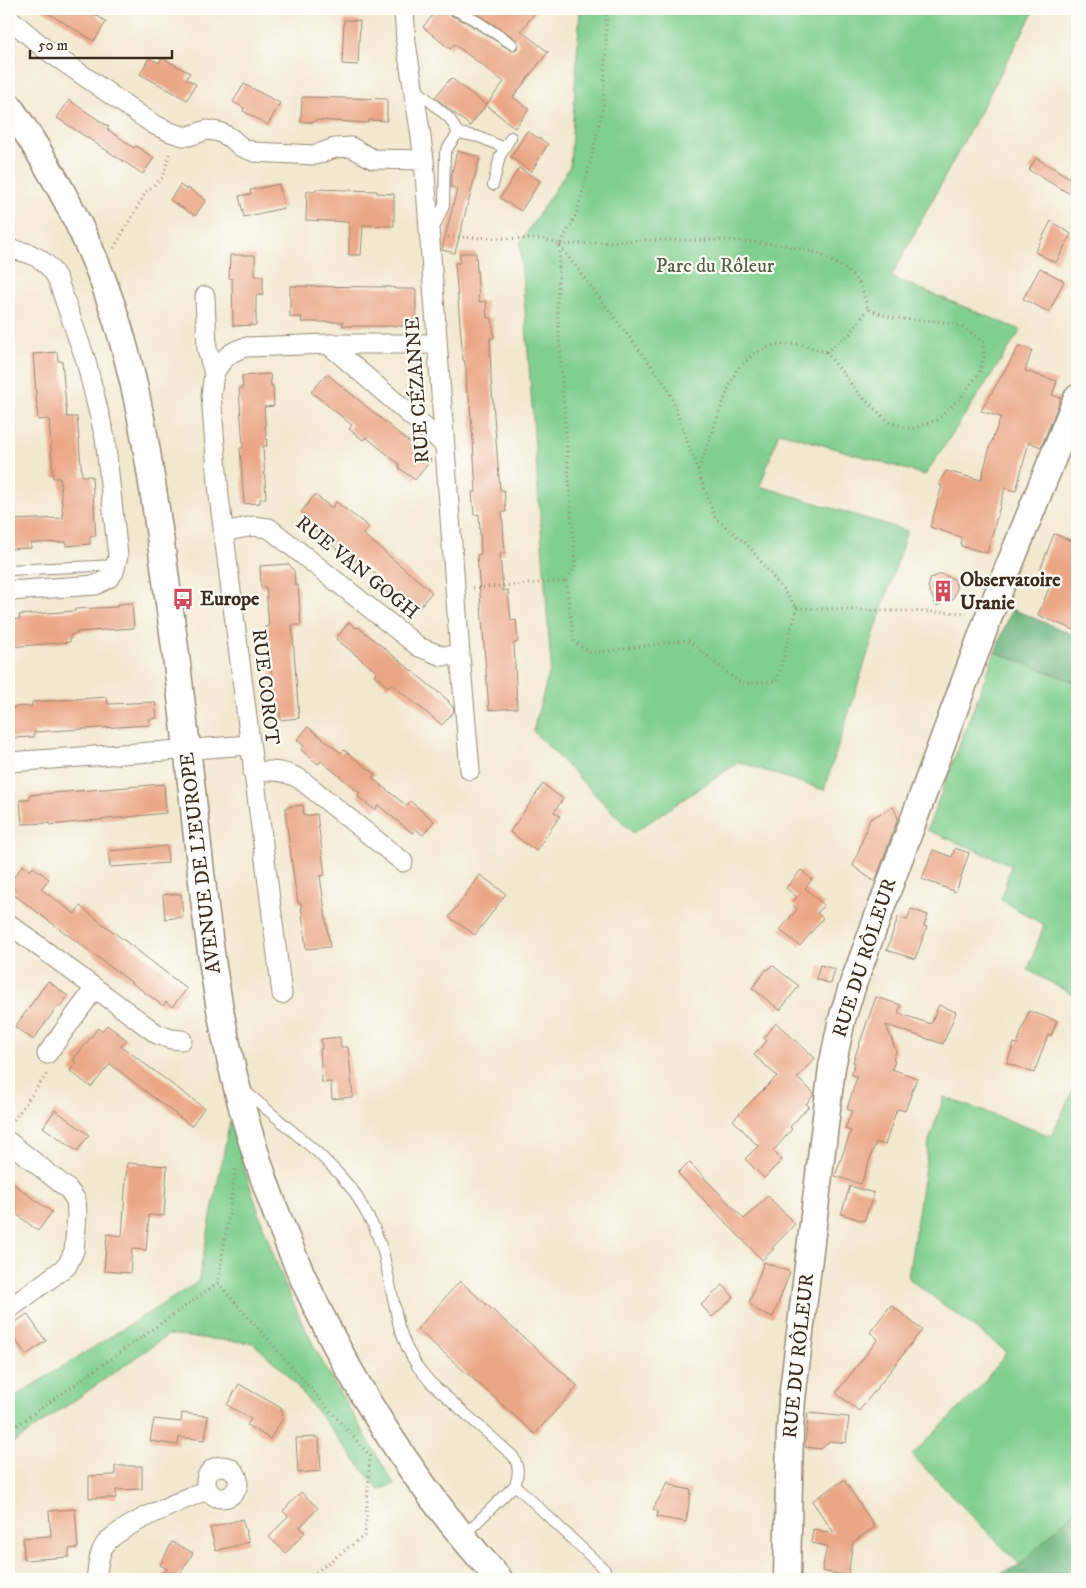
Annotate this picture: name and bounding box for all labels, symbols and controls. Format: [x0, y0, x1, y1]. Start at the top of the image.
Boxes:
scale bar [30, 28, 172, 60]
text: 50 m [38, 36, 68, 55]
park label: Parc du Rôleur [656, 254, 775, 279]
street label: RUE CÉZANNE [400, 316, 436, 464]
street label: RUE VAN GOGH [290, 511, 424, 625]
place label: Observatoire Uranie [960, 568, 1061, 616]
building icon: Observatoire Uranie [930, 578, 956, 604]
bus stop icon: Europe [170, 586, 196, 612]
place label: Europe [200, 587, 260, 612]
street label: RUE COROT [245, 628, 285, 746]
street label: AVENUE DE L'EUROPE [175, 751, 227, 975]
street label: RUE DU RÔLEUR [827, 875, 903, 1041]
street label: RUE DU RÔLEUR [778, 1272, 820, 1440]

